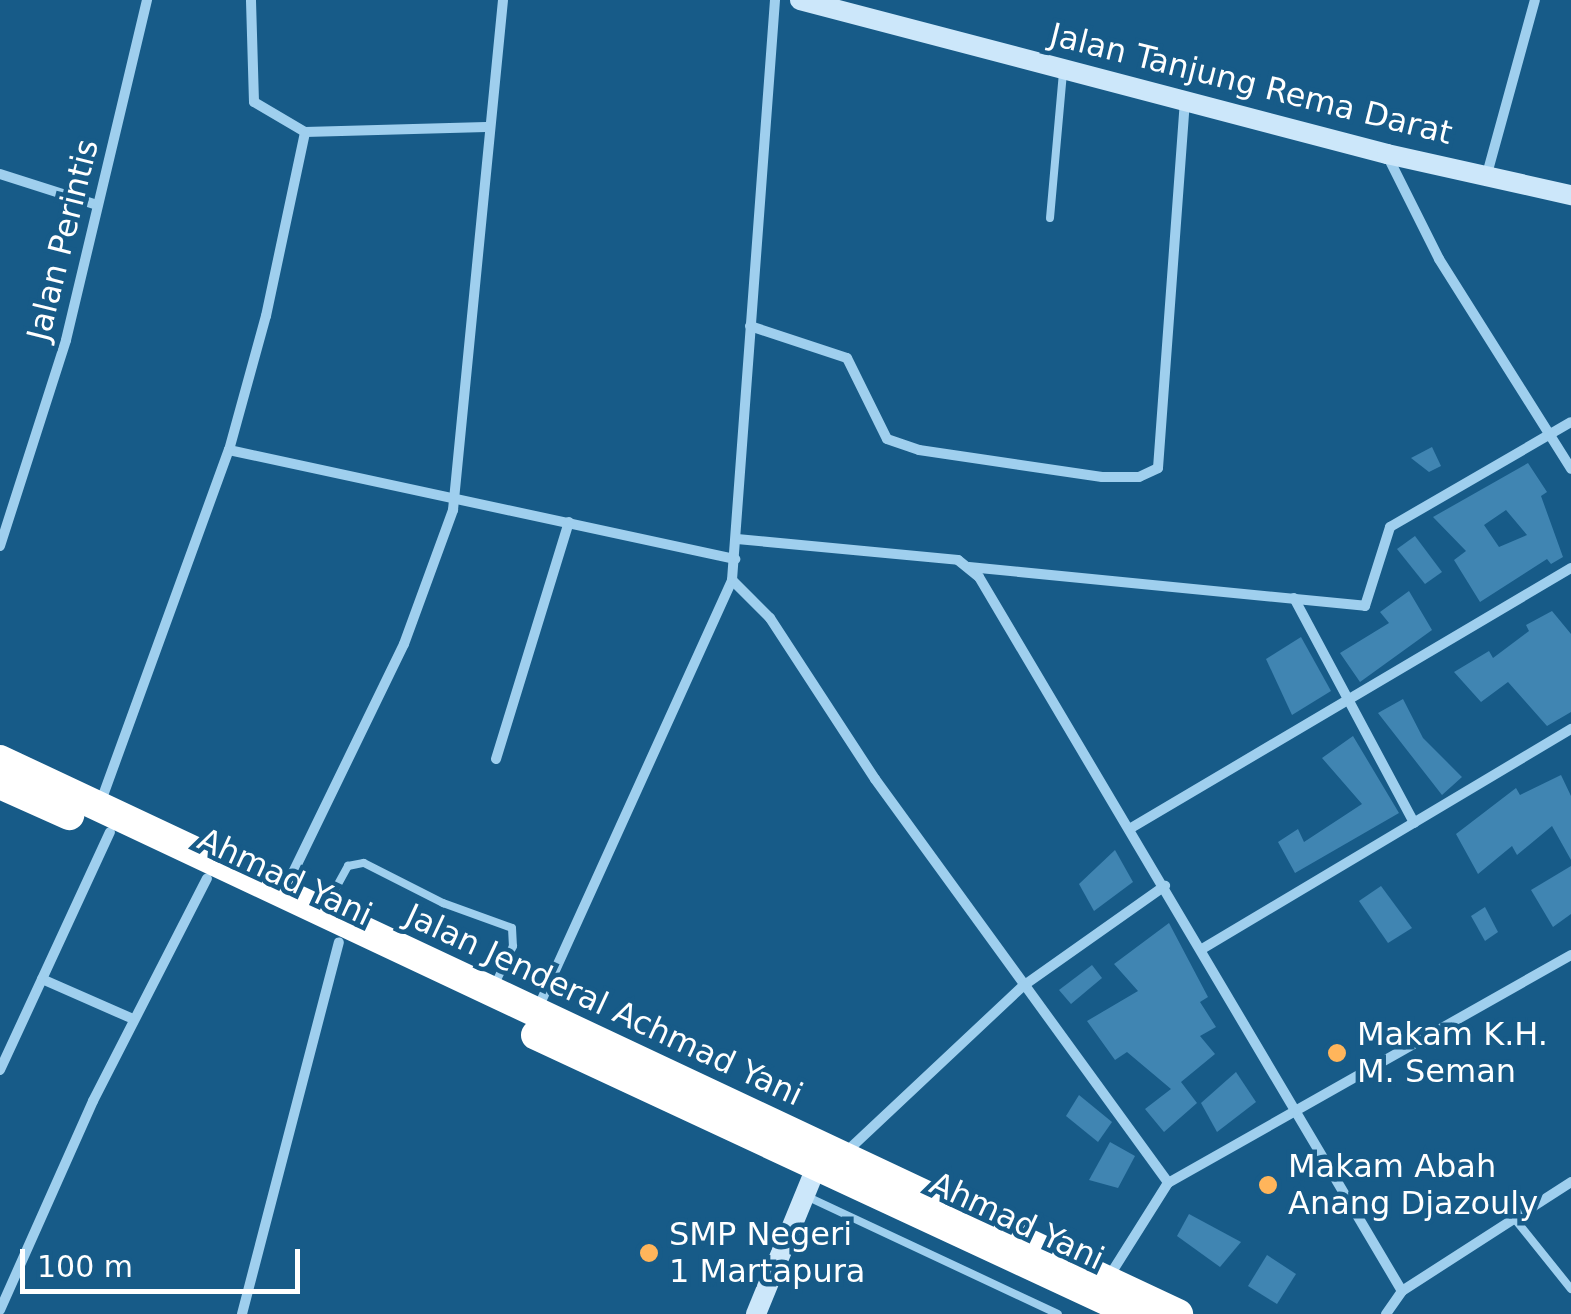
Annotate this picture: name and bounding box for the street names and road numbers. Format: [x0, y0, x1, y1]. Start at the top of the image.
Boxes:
street label: Jalan Tanjung Rema Darat [1046, 15, 1456, 153]
street label: Jalan Perintis [19, 135, 107, 345]
street label: Ahmad Yani [192, 820, 378, 934]
street label: Jalan Jenderal Achmad Yani [399, 896, 809, 1114]
street label: Ahmad Yani [924, 1164, 1110, 1278]

